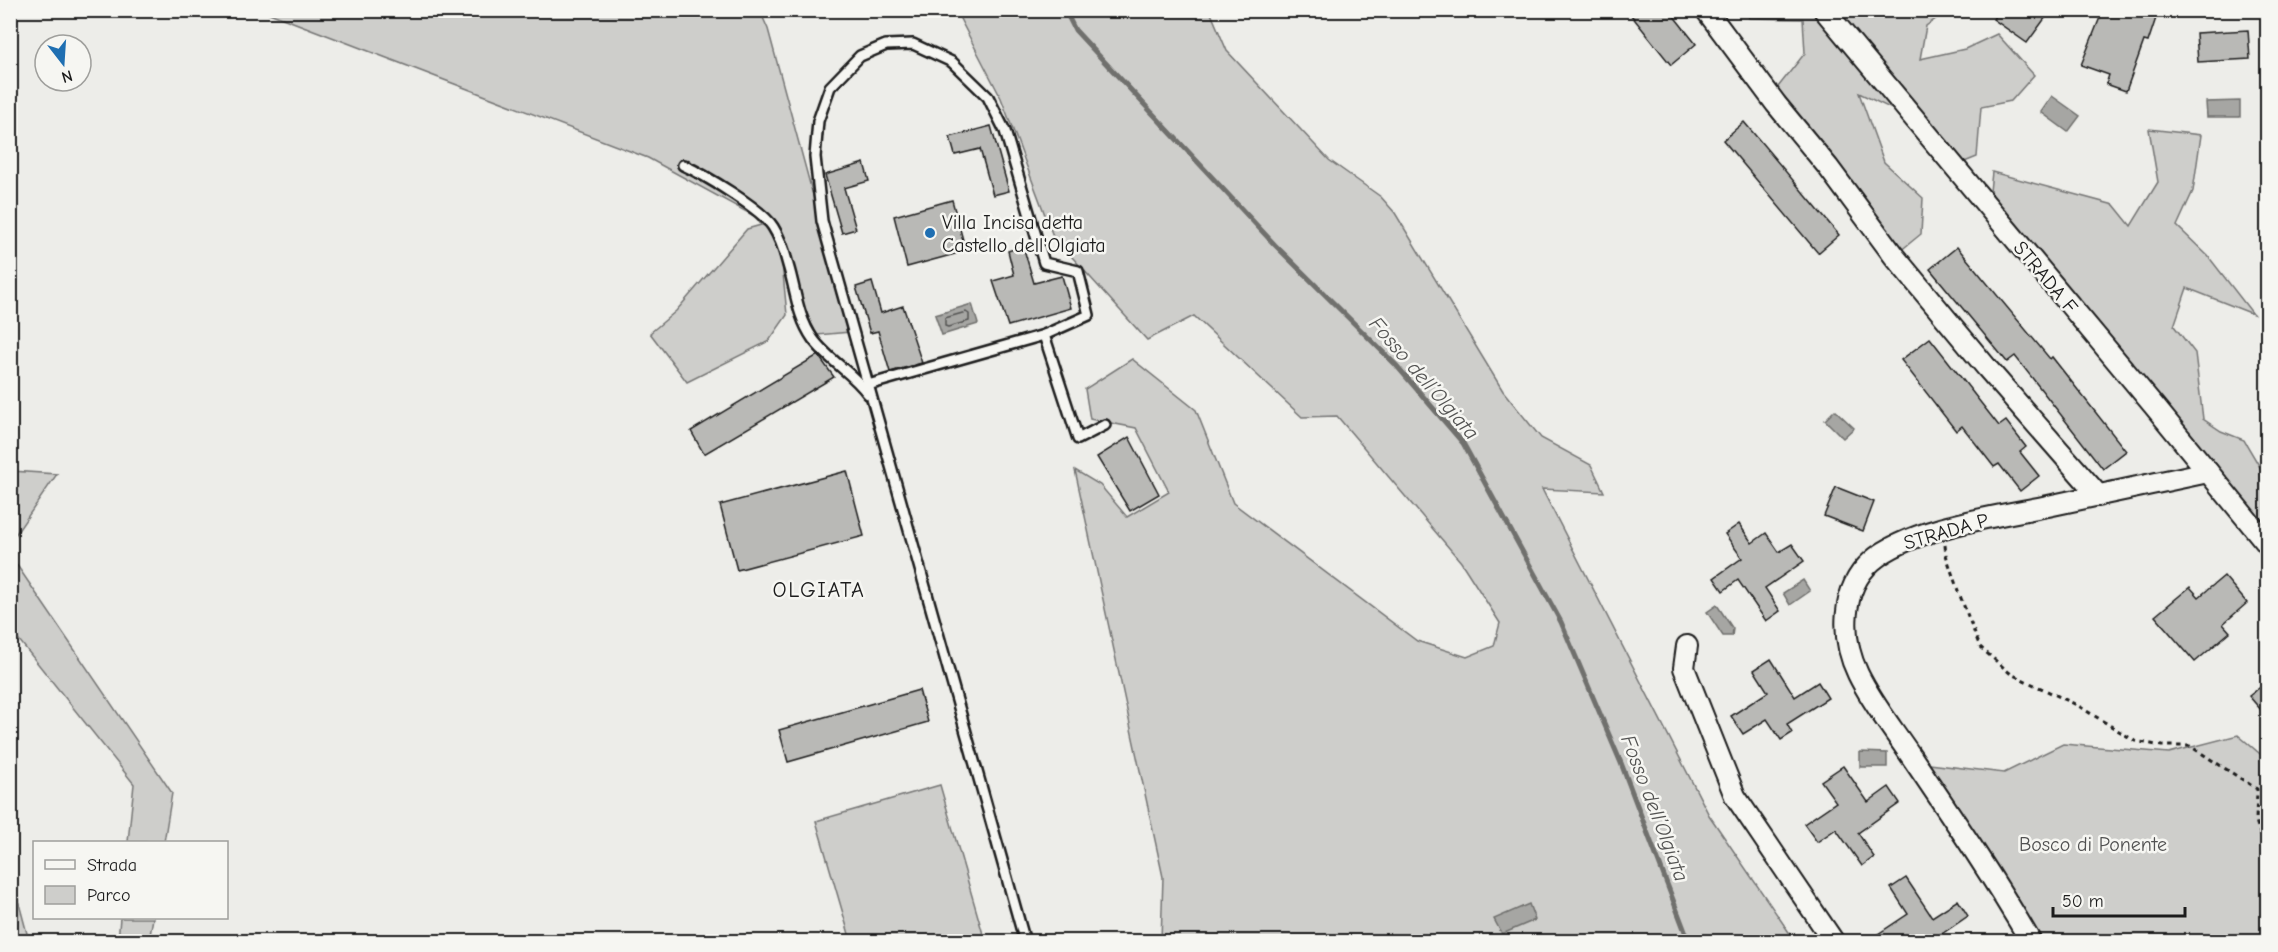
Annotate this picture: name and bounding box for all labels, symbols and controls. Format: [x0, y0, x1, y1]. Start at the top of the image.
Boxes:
north arrow [33, 33, 93, 93]
text: N [59, 66, 75, 87]
place label: Villa Incisa detta Castello dell'Olgiata [942, 211, 1106, 257]
marker: Villa Incisa detta Castello dell'Olgiata [923, 226, 937, 240]
street label: STRADA F [2009, 236, 2083, 319]
water label: Fosso dell’Olgiata [1364, 312, 1484, 444]
street label: STRADA P [1901, 508, 1991, 555]
district label: OLGIATA [773, 577, 865, 603]
water label: Fosso dell’Olgiata [1616, 731, 1694, 885]
park label: Bosco di Ponente [2019, 833, 2167, 856]
legend [33, 841, 228, 919]
text: Strada [87, 855, 137, 876]
scale bar [2053, 880, 2185, 918]
text: Parco [87, 885, 130, 906]
text: 50 m [2062, 891, 2104, 912]

